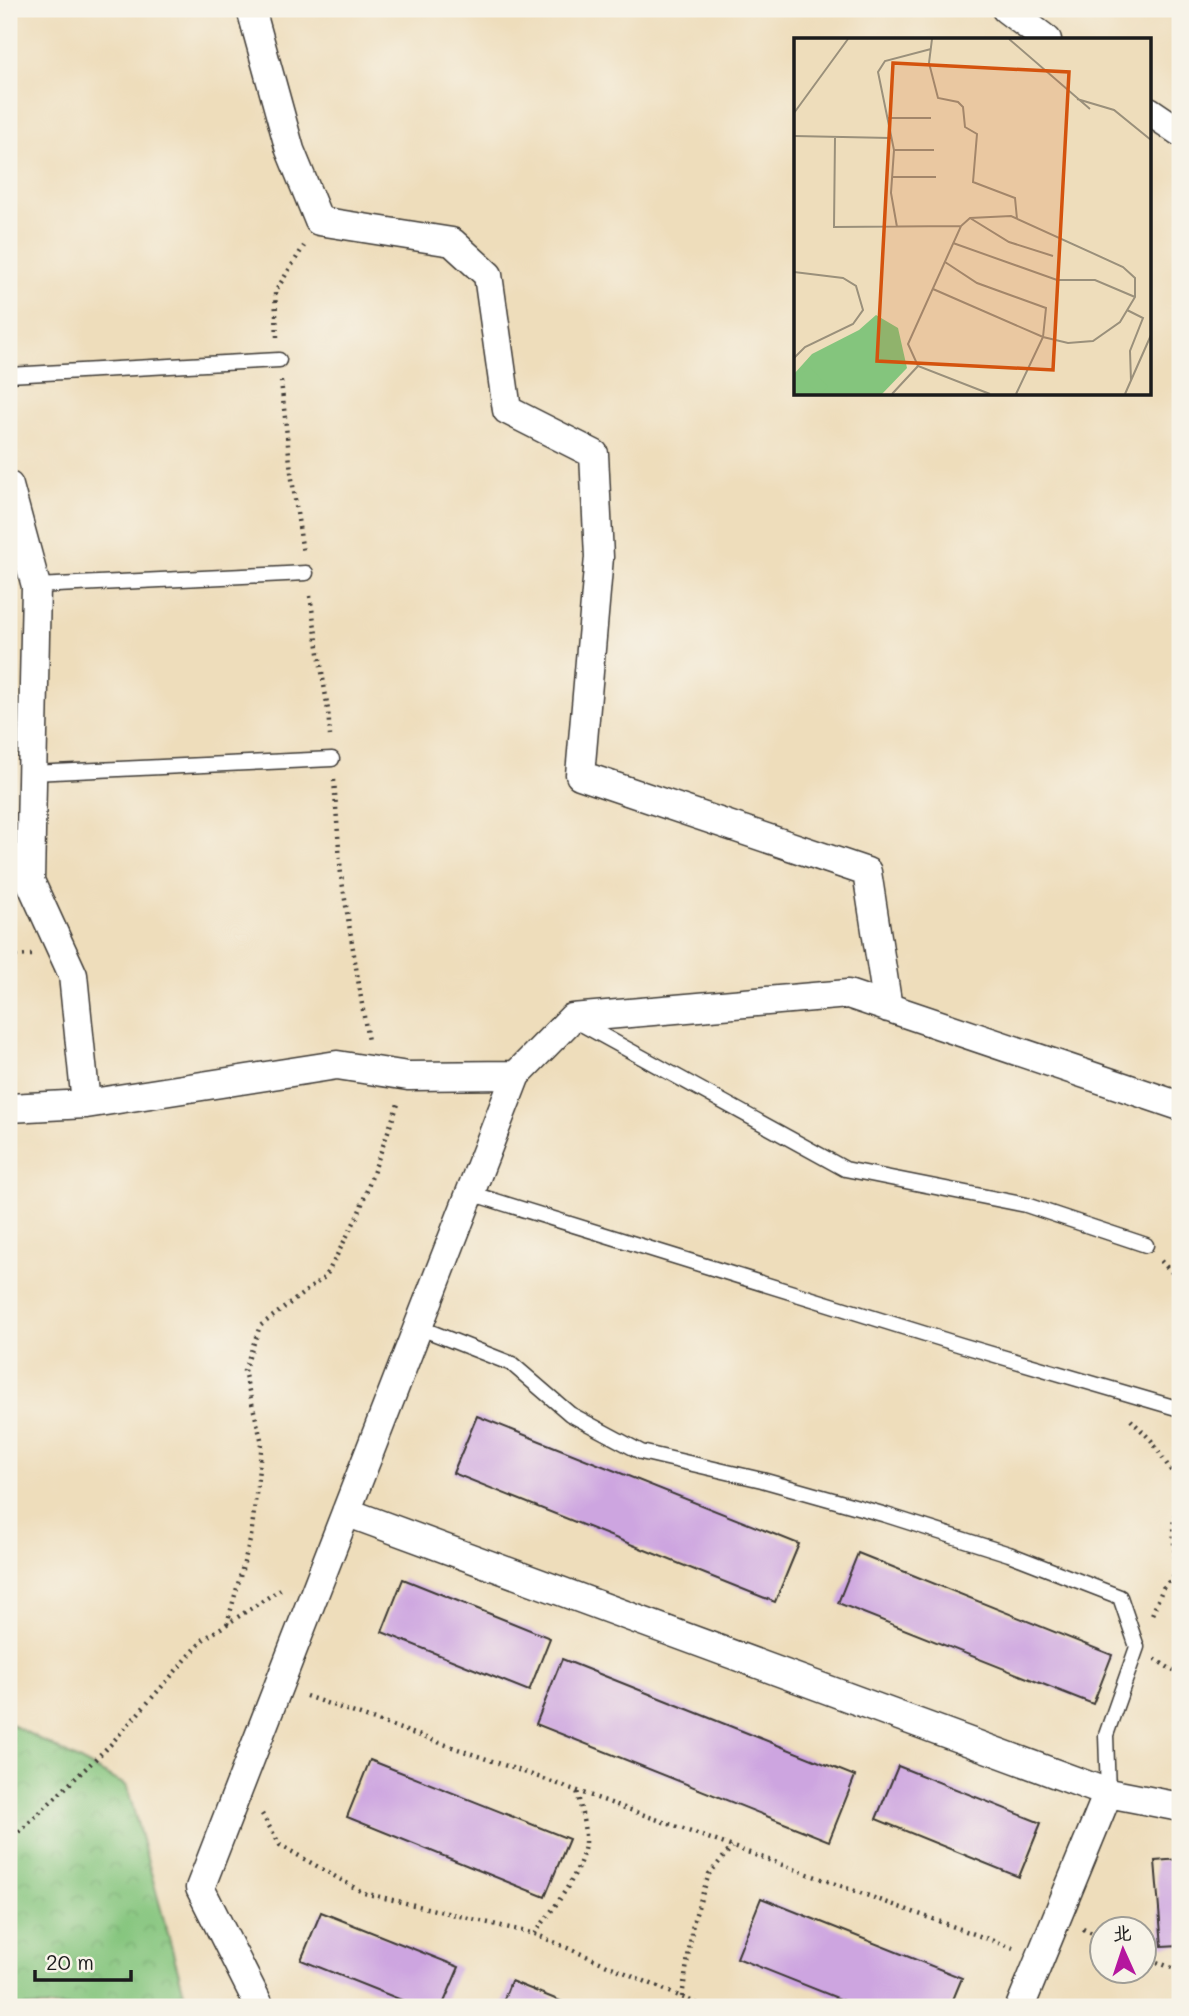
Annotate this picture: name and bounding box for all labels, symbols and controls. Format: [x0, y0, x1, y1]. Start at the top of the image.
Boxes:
inset map [794, 38, 1150, 396]
north arrow [1088, 1914, 1158, 1984]
text: 北 [1112, 1920, 1132, 1946]
scale bar [35, 1939, 131, 1983]
text: 20 m [46, 1948, 94, 1975]

